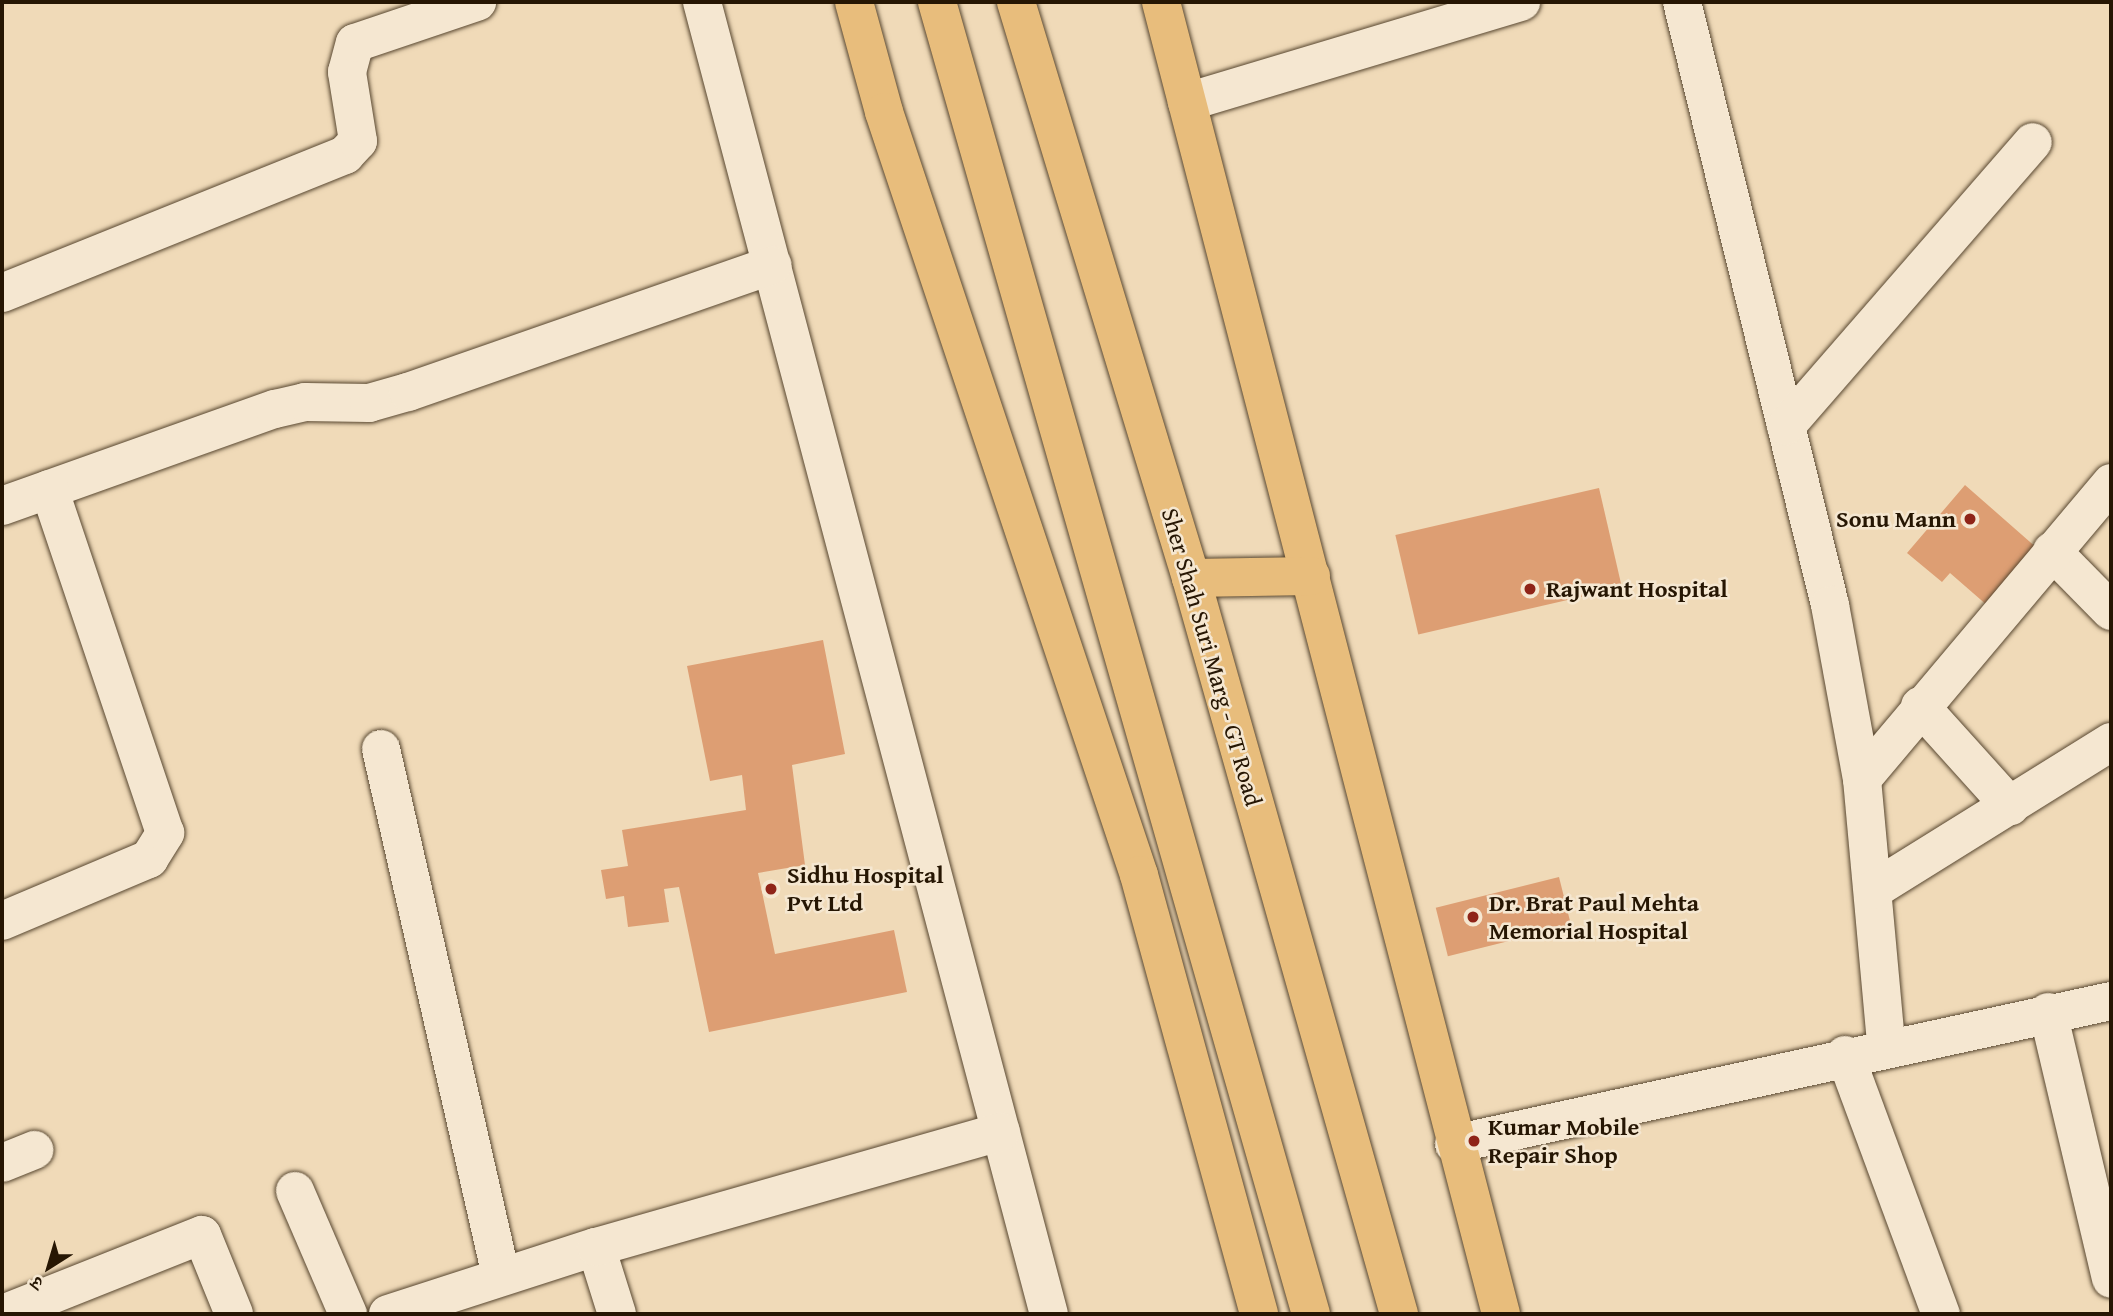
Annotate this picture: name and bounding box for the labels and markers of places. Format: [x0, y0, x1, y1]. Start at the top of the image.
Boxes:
place label: Sonu Mann [1836, 505, 1956, 533]
marker: Sonu Mann [1962, 511, 1978, 527]
place label: Rajwant Hospital [1546, 575, 1728, 603]
marker: Rajwant Hospital [1520, 579, 1540, 599]
place label: Sidhu Hospital Pvt Ltd [787, 861, 944, 917]
marker: Sidhu Hospital Pvt Ltd [761, 879, 781, 899]
place label: Dr. Brat Paul Mehta Memorial Hospital [1489, 889, 1699, 945]
marker: Dr. Brat Paul Mehta Memorial Hospital [1463, 907, 1483, 927]
place label: Kumar Mobile Repair Shop [1488, 1113, 1639, 1169]
marker: Kumar Mobile Repair Shop [1466, 1133, 1482, 1149]

